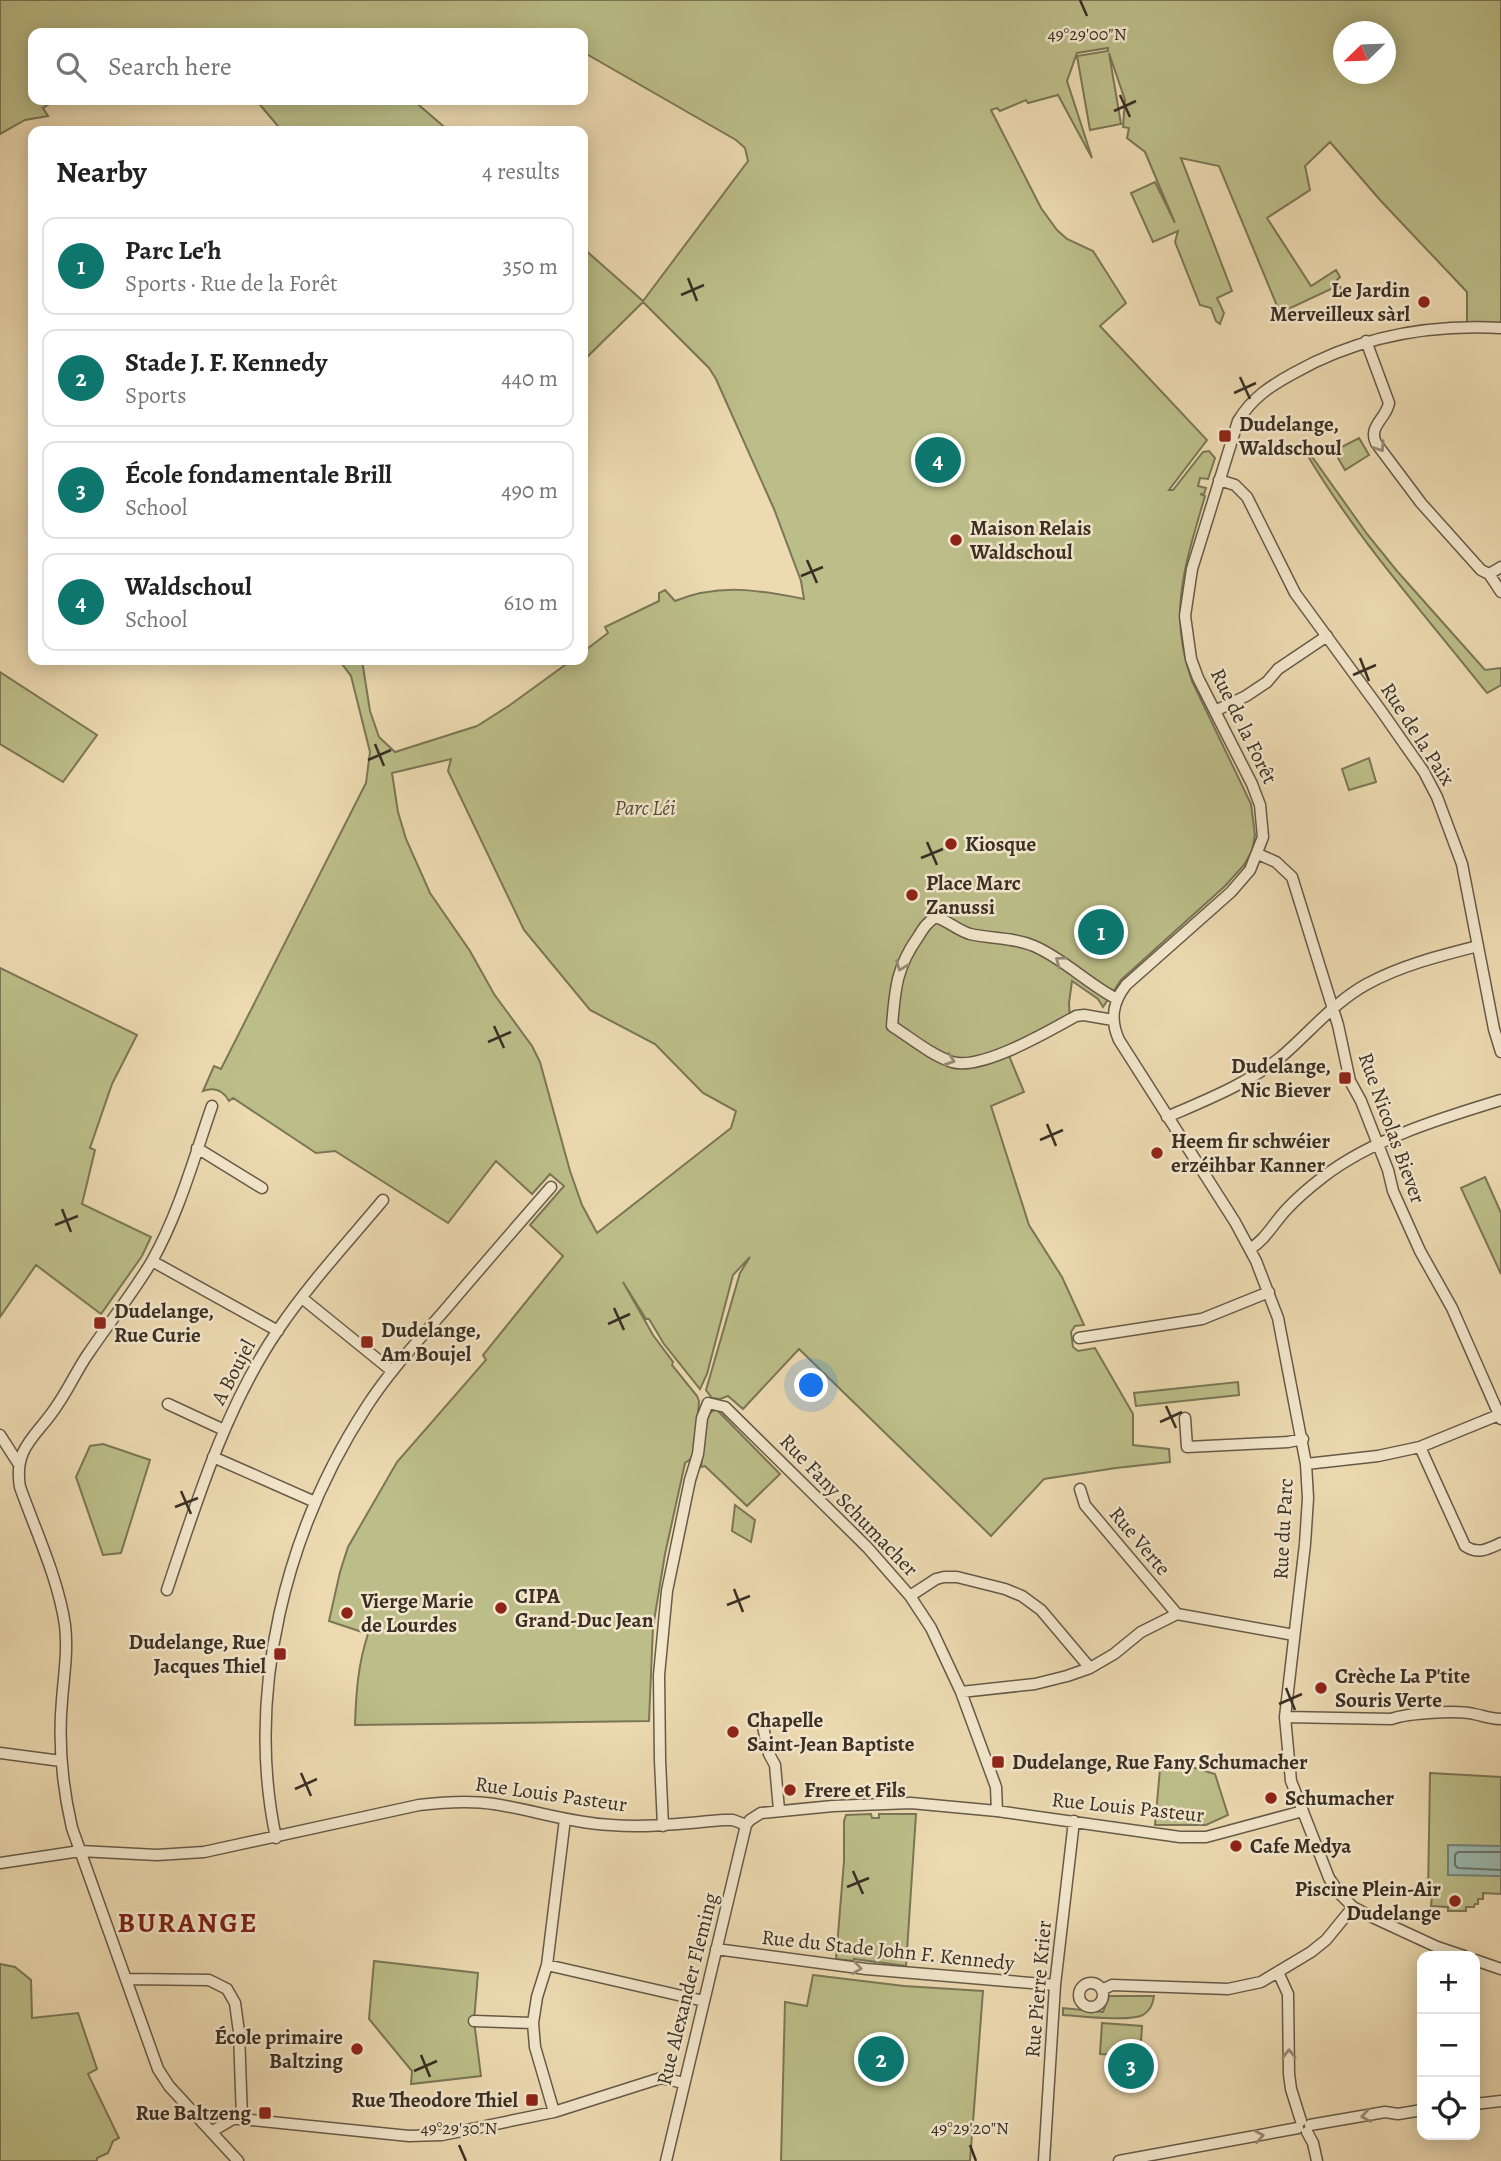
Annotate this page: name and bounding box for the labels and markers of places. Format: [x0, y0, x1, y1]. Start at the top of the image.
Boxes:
place label: Le Jardin Merveilleux sàrl [1270, 276, 1410, 328]
marker: Le Jardin Merveilleux sàrl [1416, 294, 1432, 310]
place label: Dudelange, Waldschoul [1238, 410, 1342, 462]
marker: Dudelange, Waldschoul [1217, 428, 1233, 444]
pin: 4 [915, 434, 961, 486]
place label: Maison Relais Waldschoul [969, 514, 1091, 566]
marker: Maison Relais Waldschoul [948, 532, 964, 548]
place label: Kiosque [965, 830, 1037, 858]
marker: Kiosque [943, 836, 959, 852]
place label: Place Marc Zanussi [926, 869, 1021, 921]
marker: Place Marc Zanussi [904, 887, 920, 903]
pin: 1 [1078, 906, 1124, 958]
place label: Dudelange, Nic Biever [1231, 1052, 1331, 1104]
marker: Dudelange, Nic Biever [1337, 1070, 1353, 1086]
place label: Heem fir schwéier erzéihbar Kanner [1171, 1127, 1331, 1179]
marker: Heem fir schwéier erzéihbar Kanner [1149, 1145, 1165, 1161]
place label: Dudelange, Rue Curie [114, 1297, 214, 1349]
marker: Dudelange, Rue Curie [92, 1315, 108, 1331]
place label: Dudelange, Am Boujel [380, 1316, 481, 1368]
marker: Dudelange, Am Boujel [359, 1334, 375, 1350]
place label: CIPA Grand-Duc Jean [515, 1582, 654, 1634]
place label: Vierge Marie de Lourdes [360, 1587, 474, 1639]
marker: CIPA Grand-Duc Jean [493, 1600, 509, 1616]
marker: Vierge Marie de Lourdes [339, 1605, 355, 1621]
place label: Dudelange, Rue Jacques Thiel [129, 1628, 266, 1680]
marker: Dudelange, Rue Jacques Thiel [272, 1646, 288, 1662]
place label: Crèche La P'tite Souris Verte [1335, 1662, 1470, 1714]
marker: Crèche La P'tite Souris Verte [1313, 1680, 1329, 1696]
place label: Chapelle Saint-Jean Baptiste [747, 1706, 915, 1758]
marker: Chapelle Saint-Jean Baptiste [725, 1724, 741, 1740]
place label: Dudelange, Rue Fany Schumacher [1012, 1748, 1308, 1776]
marker: Dudelange, Rue Fany Schumacher [990, 1754, 1006, 1770]
place label: Frere et Fils [804, 1776, 906, 1804]
marker: Frere et Fils [782, 1782, 798, 1798]
place label: Schumacher [1285, 1784, 1395, 1812]
marker: Schumacher [1263, 1790, 1279, 1806]
place label: Cafe Medya [1250, 1832, 1352, 1860]
marker: Cafe Medya [1228, 1838, 1244, 1854]
place label: Piscine Plein-Air Dudelange [1295, 1875, 1441, 1927]
marker: Piscine Plein-Air Dudelange [1447, 1893, 1463, 1909]
place label: École primaire Baltzing [214, 2023, 343, 2075]
pin: 2 [858, 2033, 904, 2085]
pin: 3 [1108, 2040, 1154, 2092]
marker: École primaire Baltzing [349, 2041, 365, 2057]
place label: Rue Theodore Thiel [351, 2086, 518, 2114]
marker: Rue Theodore Thiel [524, 2092, 540, 2108]
place label: Rue Baltzeng [135, 2099, 251, 2127]
marker: Rue Baltzeng [257, 2105, 273, 2121]

